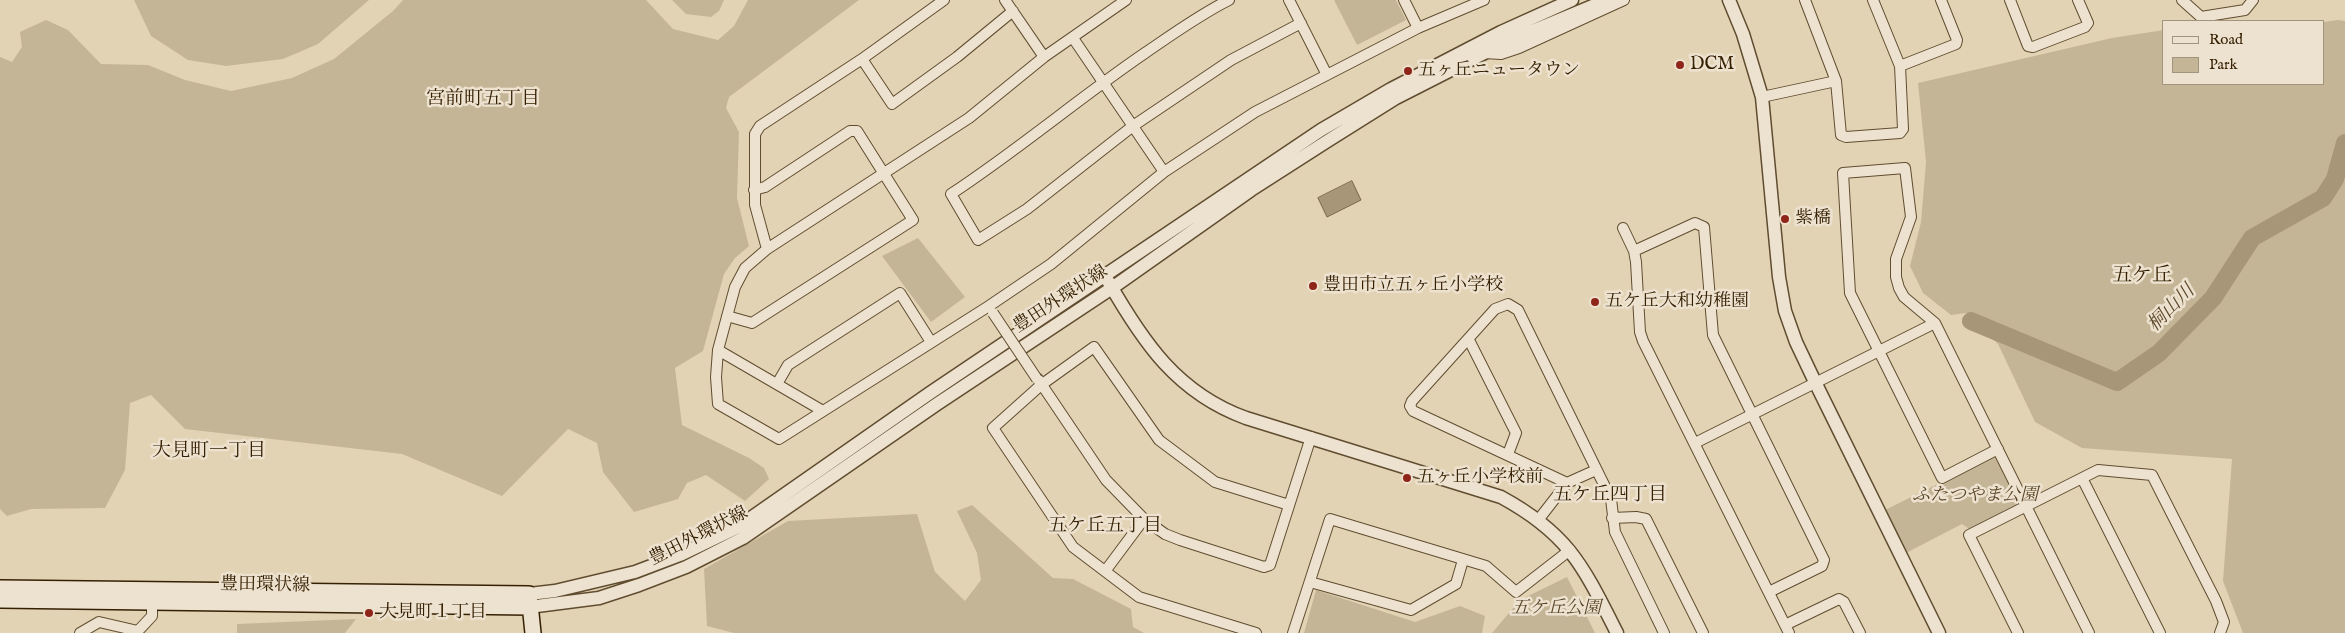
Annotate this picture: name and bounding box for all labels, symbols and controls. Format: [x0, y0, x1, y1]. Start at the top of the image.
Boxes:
legend [2162, 20, 2325, 85]
text: Road [2209, 30, 2243, 49]
place label: DCM [1690, 54, 1734, 76]
text: Park [2209, 55, 2238, 74]
marker: DCM [1674, 59, 1686, 71]
place label: 五ヶ丘ニュータウン [1418, 60, 1580, 82]
marker: 五ヶ丘ニュータウン [1402, 65, 1414, 77]
district label: 宮前町五丁目 [426, 89, 540, 111]
place label: 紫橋 [1795, 208, 1831, 230]
marker: 紫橋 [1779, 213, 1791, 225]
street label: 豊田外環状線 [1010, 262, 1112, 338]
district label: 五ケ丘 [2112, 265, 2172, 289]
place label: 豊田市立五ヶ丘小学校 [1323, 275, 1503, 297]
marker: 豊田市立五ヶ丘小学校 [1307, 280, 1319, 292]
water label: 桐山川 [2144, 281, 2200, 337]
place label: 五ケ丘大和幼稚園 [1605, 291, 1749, 313]
marker: 五ケ丘大和幼稚園 [1589, 296, 1601, 308]
district label: 大見町一丁目 [152, 441, 266, 463]
place label: 五ヶ丘小学校前 [1417, 467, 1543, 489]
marker: 五ヶ丘小学校前 [1401, 472, 1413, 484]
district label: 五ケ丘四丁目 [1553, 485, 1667, 507]
park label: ふたつやま公園 [1912, 485, 2038, 507]
street label: 豊田外環状線 [646, 503, 752, 571]
district label: 五ケ丘五丁目 [1048, 516, 1162, 538]
street label: 豊田環状線 [220, 574, 310, 598]
park label: 五ケ丘公園 [1511, 598, 1601, 620]
place label: 大見町１丁目 [379, 602, 487, 624]
marker: 大見町１丁目 [363, 607, 375, 619]

